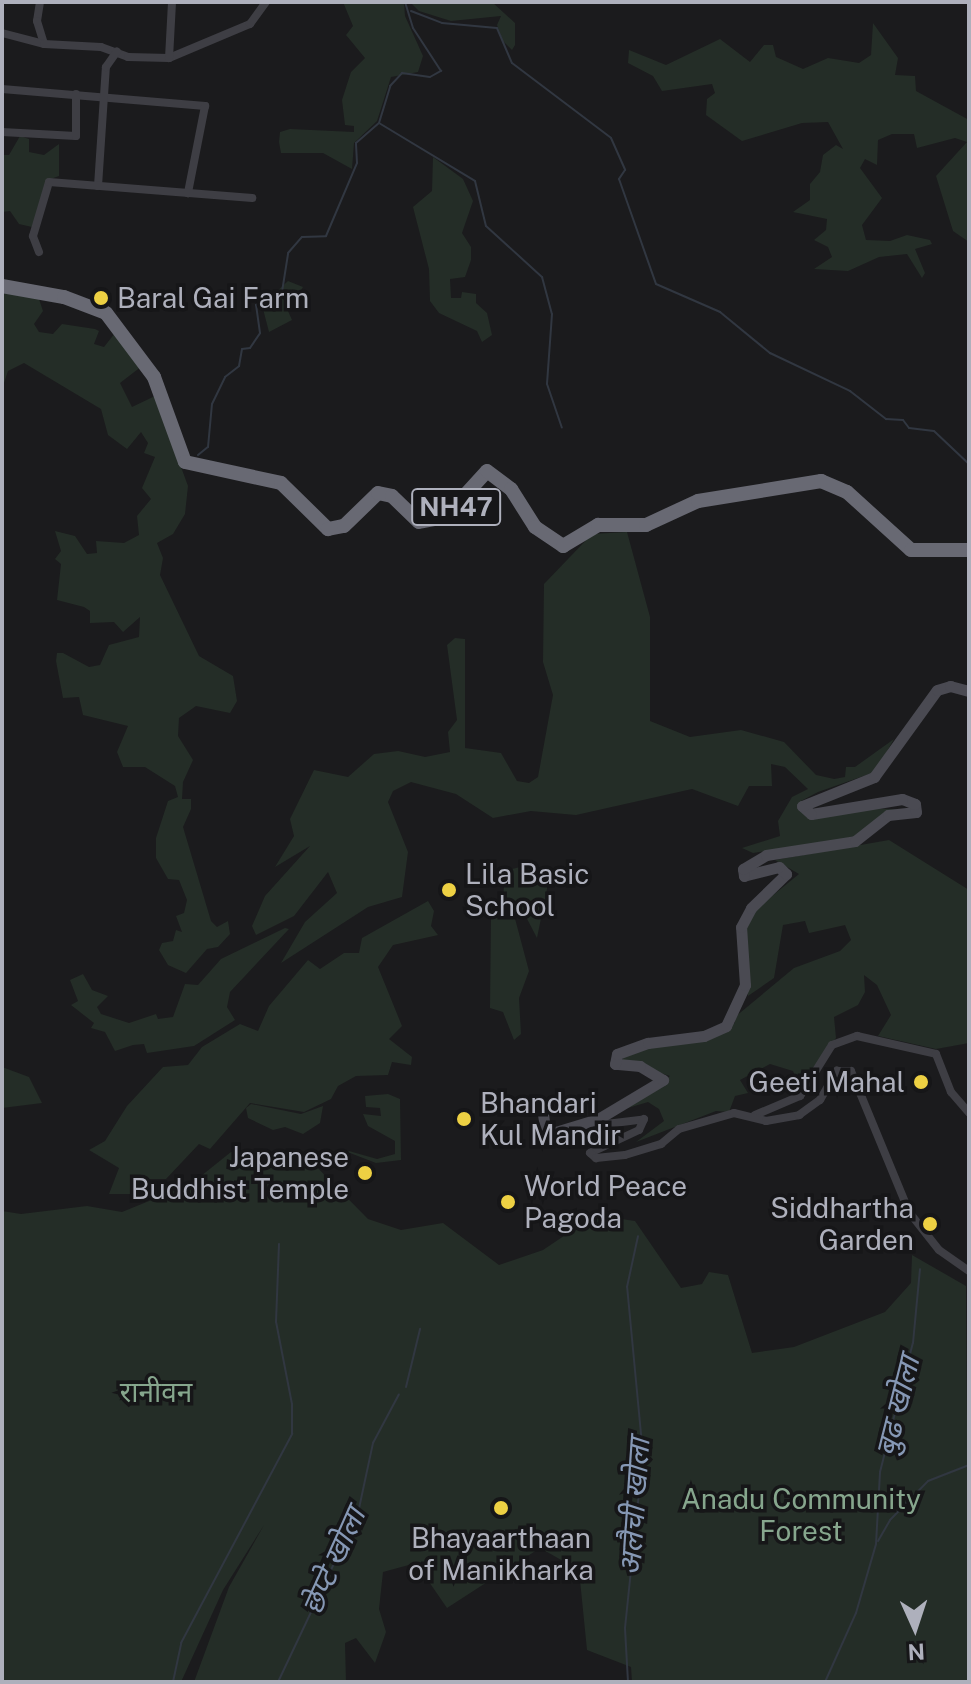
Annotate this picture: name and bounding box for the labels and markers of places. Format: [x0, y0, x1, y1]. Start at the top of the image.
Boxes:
place label: Baral Gai Farm [117, 281, 309, 315]
marker: Baral Gai Farm [92, 289, 110, 307]
place label: Lila Basic School [465, 857, 589, 923]
marker: Lila Basic School [440, 881, 458, 899]
place label: Geeti Mahal [749, 1065, 905, 1099]
marker: Geeti Mahal [912, 1073, 930, 1091]
place label: Bhandari Kul Mandir [480, 1086, 621, 1152]
marker: Bhandari Kul Mandir [455, 1110, 473, 1128]
place label: Japanese Buddhist Temple [131, 1140, 349, 1206]
marker: Japanese Buddhist Temple [356, 1164, 374, 1182]
place label: World Peace Pagoda [524, 1169, 687, 1235]
place label: Siddhartha Garden [770, 1191, 914, 1257]
marker: World Peace Pagoda [499, 1193, 517, 1211]
marker: Siddhartha Garden [921, 1215, 939, 1233]
marker: Bhayaarthaan of Manikharka [492, 1499, 510, 1517]
place label: Bhayaarthaan of Manikharka [408, 1521, 594, 1587]

